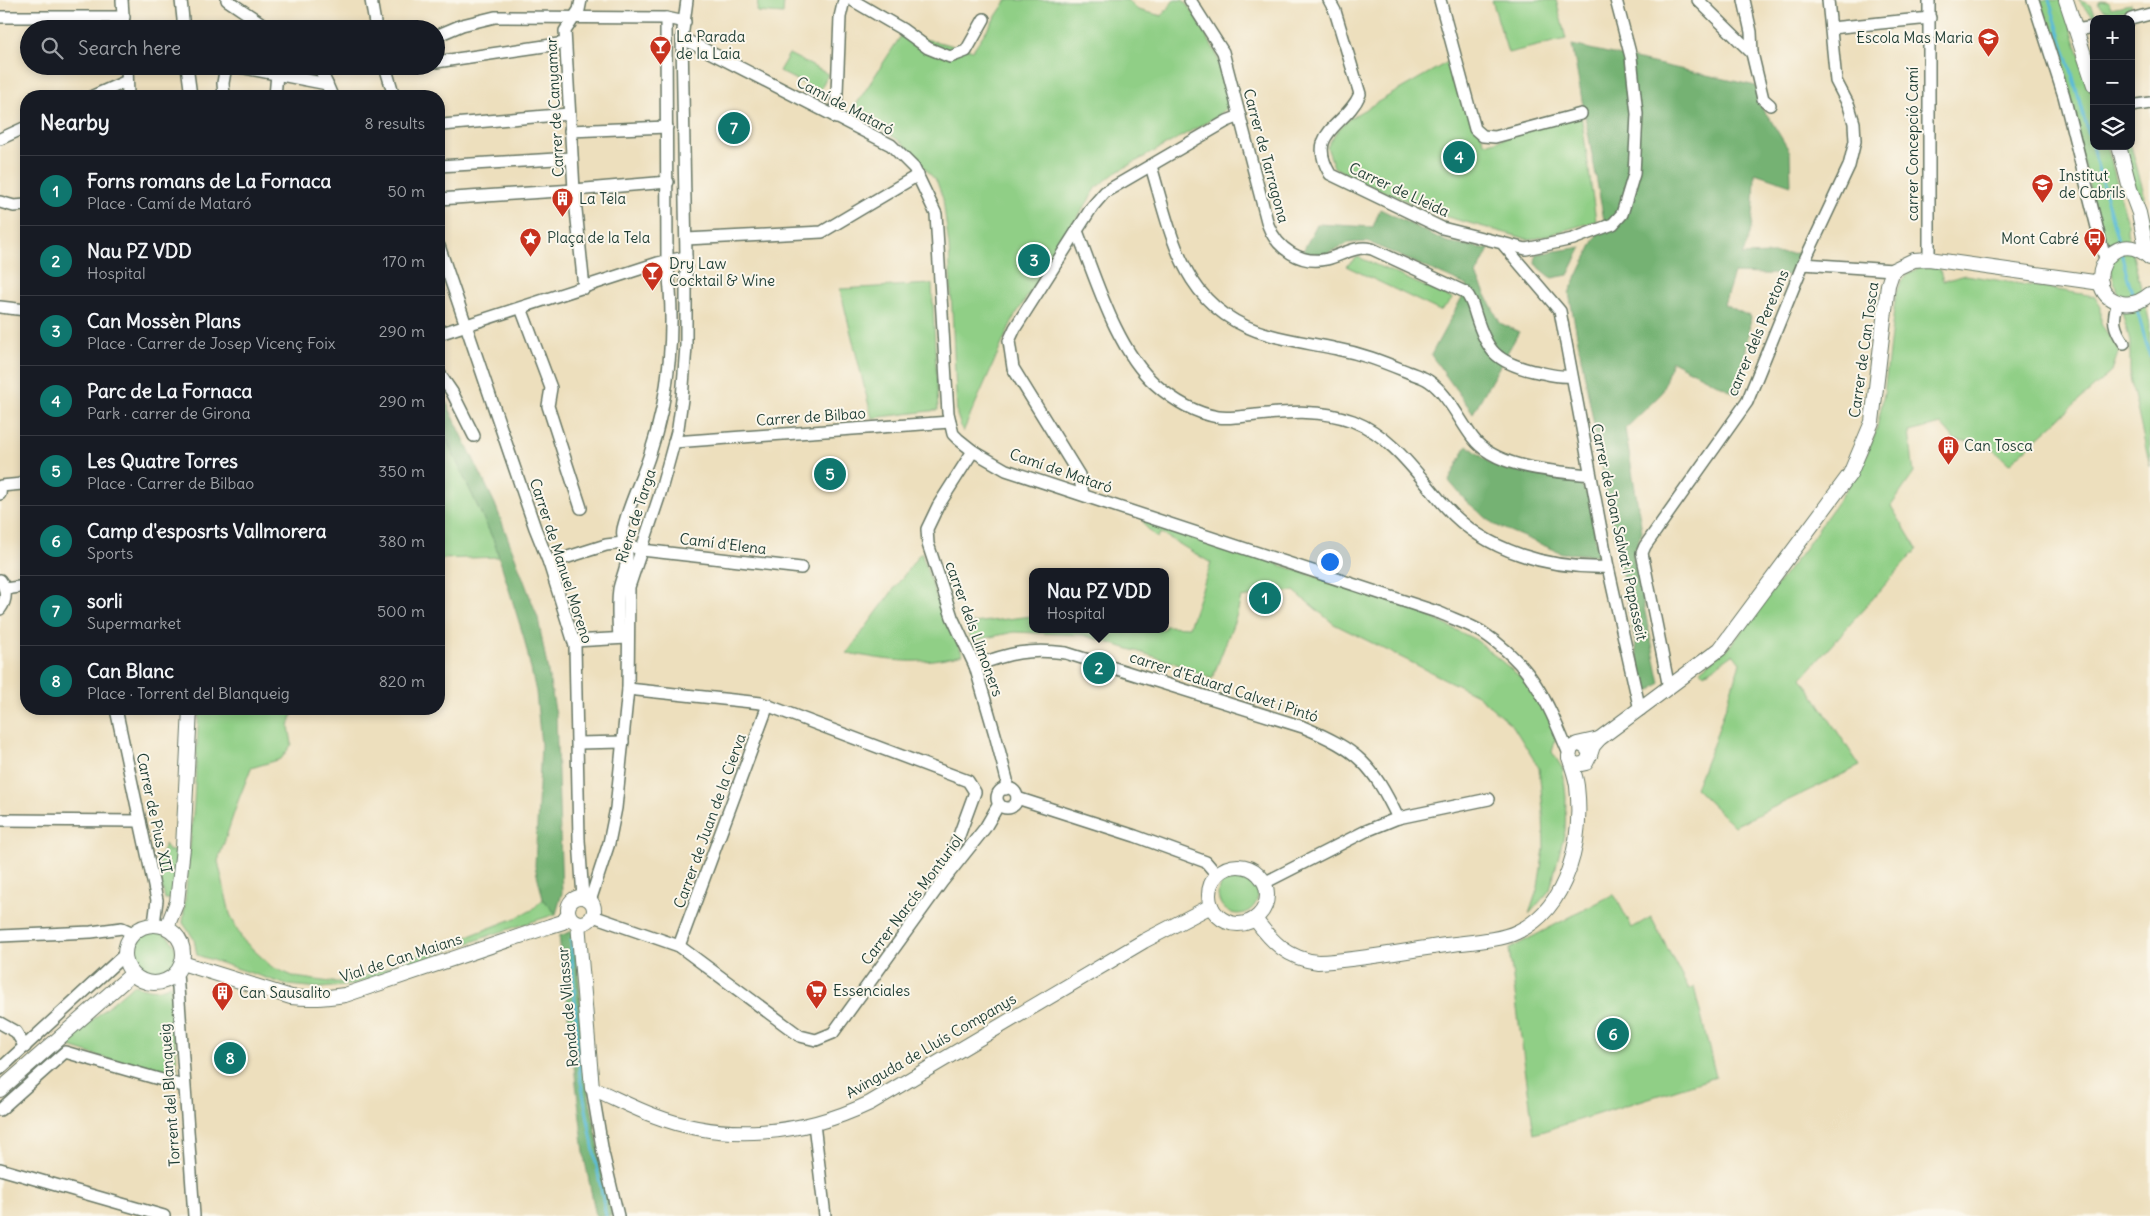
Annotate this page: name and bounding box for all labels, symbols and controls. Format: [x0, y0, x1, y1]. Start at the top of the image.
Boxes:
map controls [2090, 15, 2135, 150]
button: + [2090, 15, 2135, 60]
search box [20, 20, 445, 75]
school or university icon: Escola Mas Maria [1977, 26, 2001, 57]
place label: La Parada de la Laia [676, 27, 746, 63]
place label: Escola Mas Maria [1856, 28, 1973, 47]
icon: search [38, 34, 66, 62]
bar icon: La Parada de la Laia [648, 34, 672, 65]
text: Search here [78, 36, 181, 60]
street label: Carrer de Canyamar [541, 37, 568, 177]
button: − [2090, 60, 2135, 105]
street label: carrer Concepció Camí [1903, 67, 1922, 221]
street label: Camí de Mataró [793, 72, 897, 139]
street label: Carrer de Tarragona [1239, 87, 1294, 226]
button: layers [2090, 105, 2135, 150]
text: Nearby [40, 109, 110, 136]
pin: 7 [718, 109, 750, 147]
text: 8 results [364, 113, 425, 133]
pin: 4 [1443, 138, 1475, 176]
street label: Carrer de Lleida [1346, 158, 1453, 221]
place label: Institut de Cabrils [2059, 166, 2126, 202]
text: Forns romans de La Fornaca [87, 169, 331, 193]
school or university icon: Institut de Cabrils [2031, 173, 2055, 204]
text: 1 [53, 181, 59, 201]
text: 50 m [387, 181, 425, 201]
building icon: La Tela [551, 187, 575, 218]
place label: La Tela [579, 189, 626, 208]
text: Place · Camí de Mataró [87, 193, 252, 213]
place icon: Plaça de la Tela [519, 226, 543, 257]
bus stop icon: Mont Cabré [2083, 227, 2107, 258]
place label: Plaça de la Tela [547, 228, 651, 247]
place label: Mont Cabré [2001, 229, 2079, 248]
text: Nau PZ VDD [87, 239, 192, 263]
pin: 3 [1018, 241, 1050, 279]
text: 2 [52, 251, 60, 271]
text: 170 m [382, 251, 425, 271]
place label: Dry Law Cocktail & Wine [669, 254, 775, 290]
bar icon: Dry Law Cocktail & Wine [641, 261, 665, 292]
text: Hospital [87, 263, 146, 283]
street label: carrer dels Peretons [1722, 267, 1793, 399]
street label: Carrer de Can Tosca [1845, 280, 1883, 419]
text: Can Mossèn Plans [87, 309, 241, 333]
text: 3 [51, 321, 61, 341]
text: 290 m [379, 321, 425, 341]
text: Place · Carrer de Josep Vicenç Foix [87, 333, 336, 353]
text: Parc de La Fornaca [87, 379, 252, 403]
text: 4 [51, 391, 61, 411]
text: 290 m [379, 391, 425, 411]
text: Park · carrer de Girona [87, 403, 251, 423]
street label: Carrer de Bilbao [755, 403, 867, 430]
street label: Carrer de Joan Salvat i Papasseit [1587, 422, 1652, 642]
building icon: Can Tosca [1936, 434, 1960, 465]
place label: Can Tosca [1964, 436, 2033, 455]
street label: Camí de Mataró [1007, 444, 1115, 497]
text: Les Quatre Torres [87, 449, 238, 473]
pin: 5 [814, 455, 846, 493]
text: 5 [51, 461, 61, 481]
text: 350 m [378, 461, 425, 481]
street label: Riera de Targa [611, 466, 660, 565]
text: Place · Carrer de Bilbao [87, 473, 254, 493]
street label: Carrer de Manuel Moreno [526, 476, 597, 646]
text: Camp d'esposrts Vallmorera [87, 519, 326, 543]
street label: Camí d'Elena [678, 529, 768, 558]
text: 6 [51, 531, 61, 551]
text: 380 m [378, 531, 425, 551]
text: Sports [87, 543, 133, 563]
your location [1317, 549, 1343, 575]
street label: carrer dels Llimoners [941, 559, 1008, 699]
popup [1029, 568, 1169, 633]
text: Nau PZ VDD [1047, 579, 1151, 603]
pin: 1 [1249, 579, 1281, 617]
text: sorli [87, 589, 123, 613]
text: 7 [52, 601, 60, 621]
text: 500 m [377, 601, 425, 621]
text: Hospital [1047, 603, 1105, 623]
text: Supermarket [87, 613, 181, 633]
street label: carrer d'Eduard Calvet i Pintó [1127, 647, 1321, 726]
pin: 2 [1083, 649, 1115, 687]
text: Can Blanc [87, 659, 174, 683]
text: 8 [51, 671, 61, 691]
text: 820 m [379, 671, 425, 691]
text: Place · Torrent del Blanqueig [87, 683, 290, 703]
street label: Carrer de Juan de la Cierva [669, 730, 750, 911]
street label: Carrer de Pius XII [132, 751, 176, 875]
street label: Carrer Narcís Monturiol [856, 831, 967, 969]
street label: Vial de Can Maians [337, 929, 464, 986]
street label: Ronda de Vilassar [553, 946, 582, 1068]
supermarket icon: Essenciales [805, 979, 829, 1010]
building icon: Can Sausalito [211, 981, 235, 1012]
place label: Essenciales [833, 981, 910, 1000]
place label: Can Sausalito [239, 983, 331, 1002]
street label: Avinguda de Lluís Companys [842, 989, 1020, 1102]
pin: 6 [1597, 1015, 1629, 1053]
street label: Torrent del Blanqueig [155, 1023, 184, 1167]
pin: 8 [214, 1039, 246, 1077]

